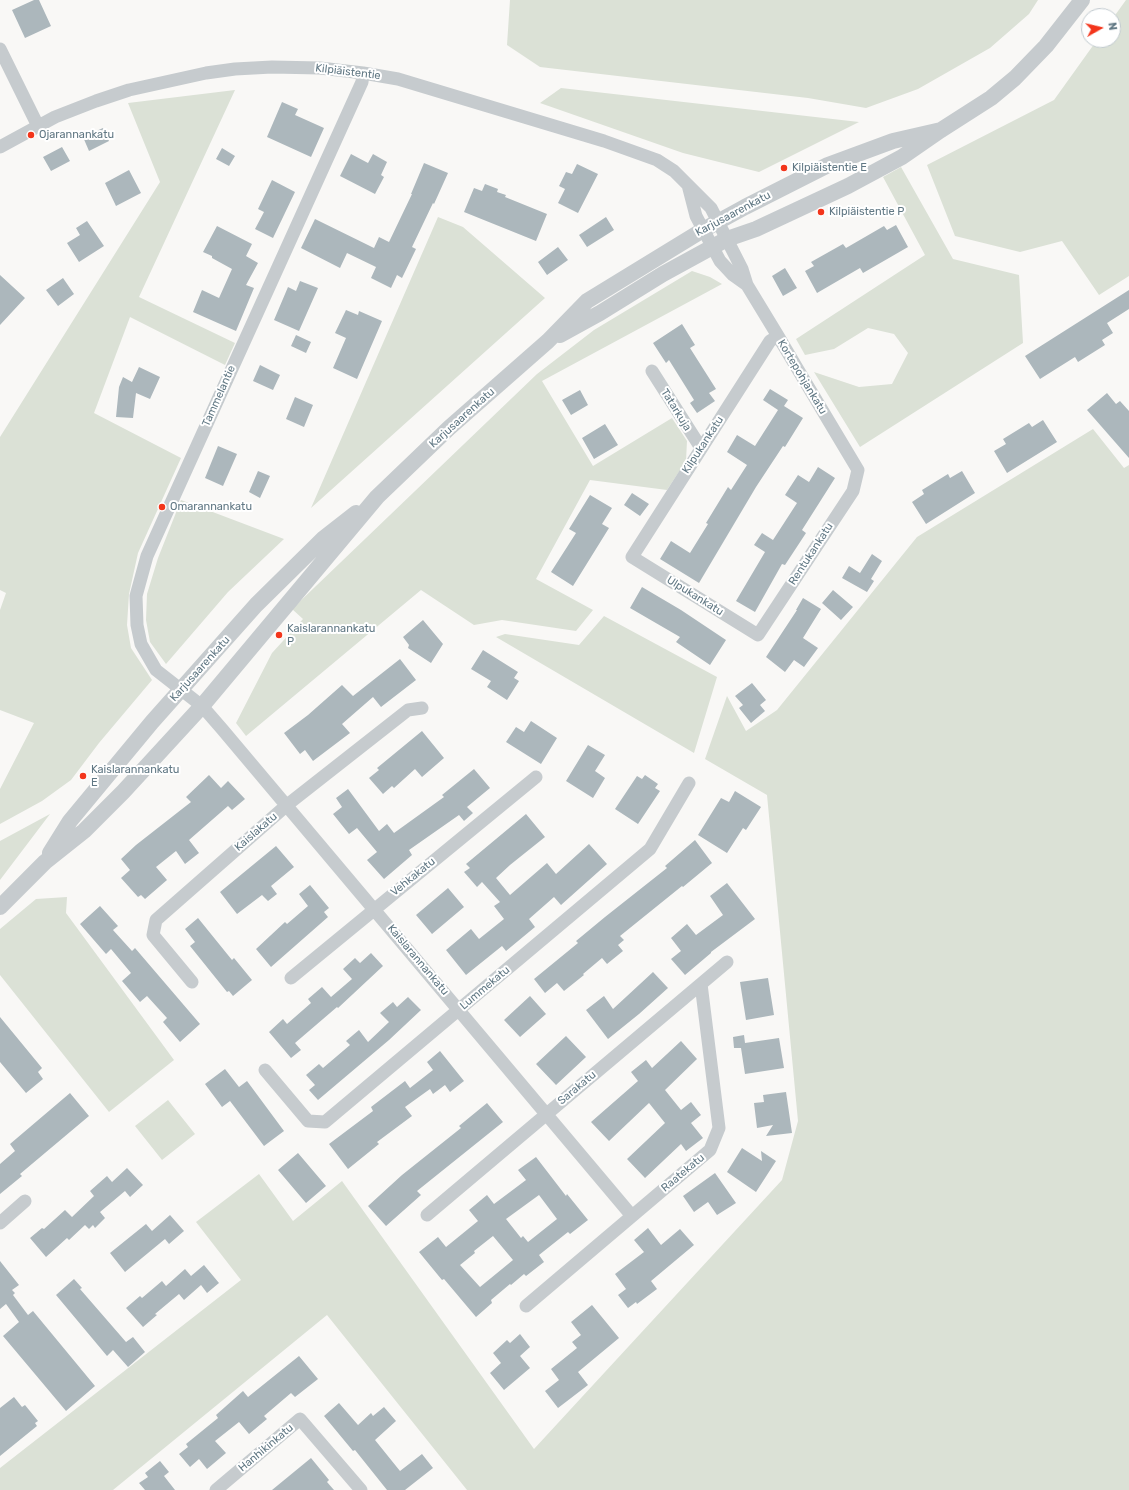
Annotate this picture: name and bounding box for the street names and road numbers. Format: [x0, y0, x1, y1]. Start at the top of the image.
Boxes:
street label: Kilpiäistentie [315, 61, 381, 83]
street label: Karjusaarenkatu [693, 189, 773, 239]
street label: Kortepohjankatu [774, 337, 830, 417]
street label: Tammelantie [200, 363, 238, 429]
street label: Karjusaarenkatu [427, 385, 497, 451]
street label: Tatarkuja [658, 387, 694, 433]
street label: Kilpukankatu [680, 414, 726, 476]
street label: Rentukankatu [786, 520, 836, 588]
street label: Ulpukankatu [664, 573, 726, 619]
street label: Karjusaarenkatu [167, 634, 233, 704]
street label: Kaislakatu [232, 810, 280, 854]
street label: Vehkakatu [388, 855, 438, 899]
street label: Kaislarannankatu [385, 922, 451, 998]
street label: Lummekatu [457, 963, 513, 1013]
street label: Sarakatu [555, 1068, 599, 1108]
street label: Raatekatu [659, 1151, 707, 1195]
street label: Hanhikinkatu [236, 1421, 296, 1475]

